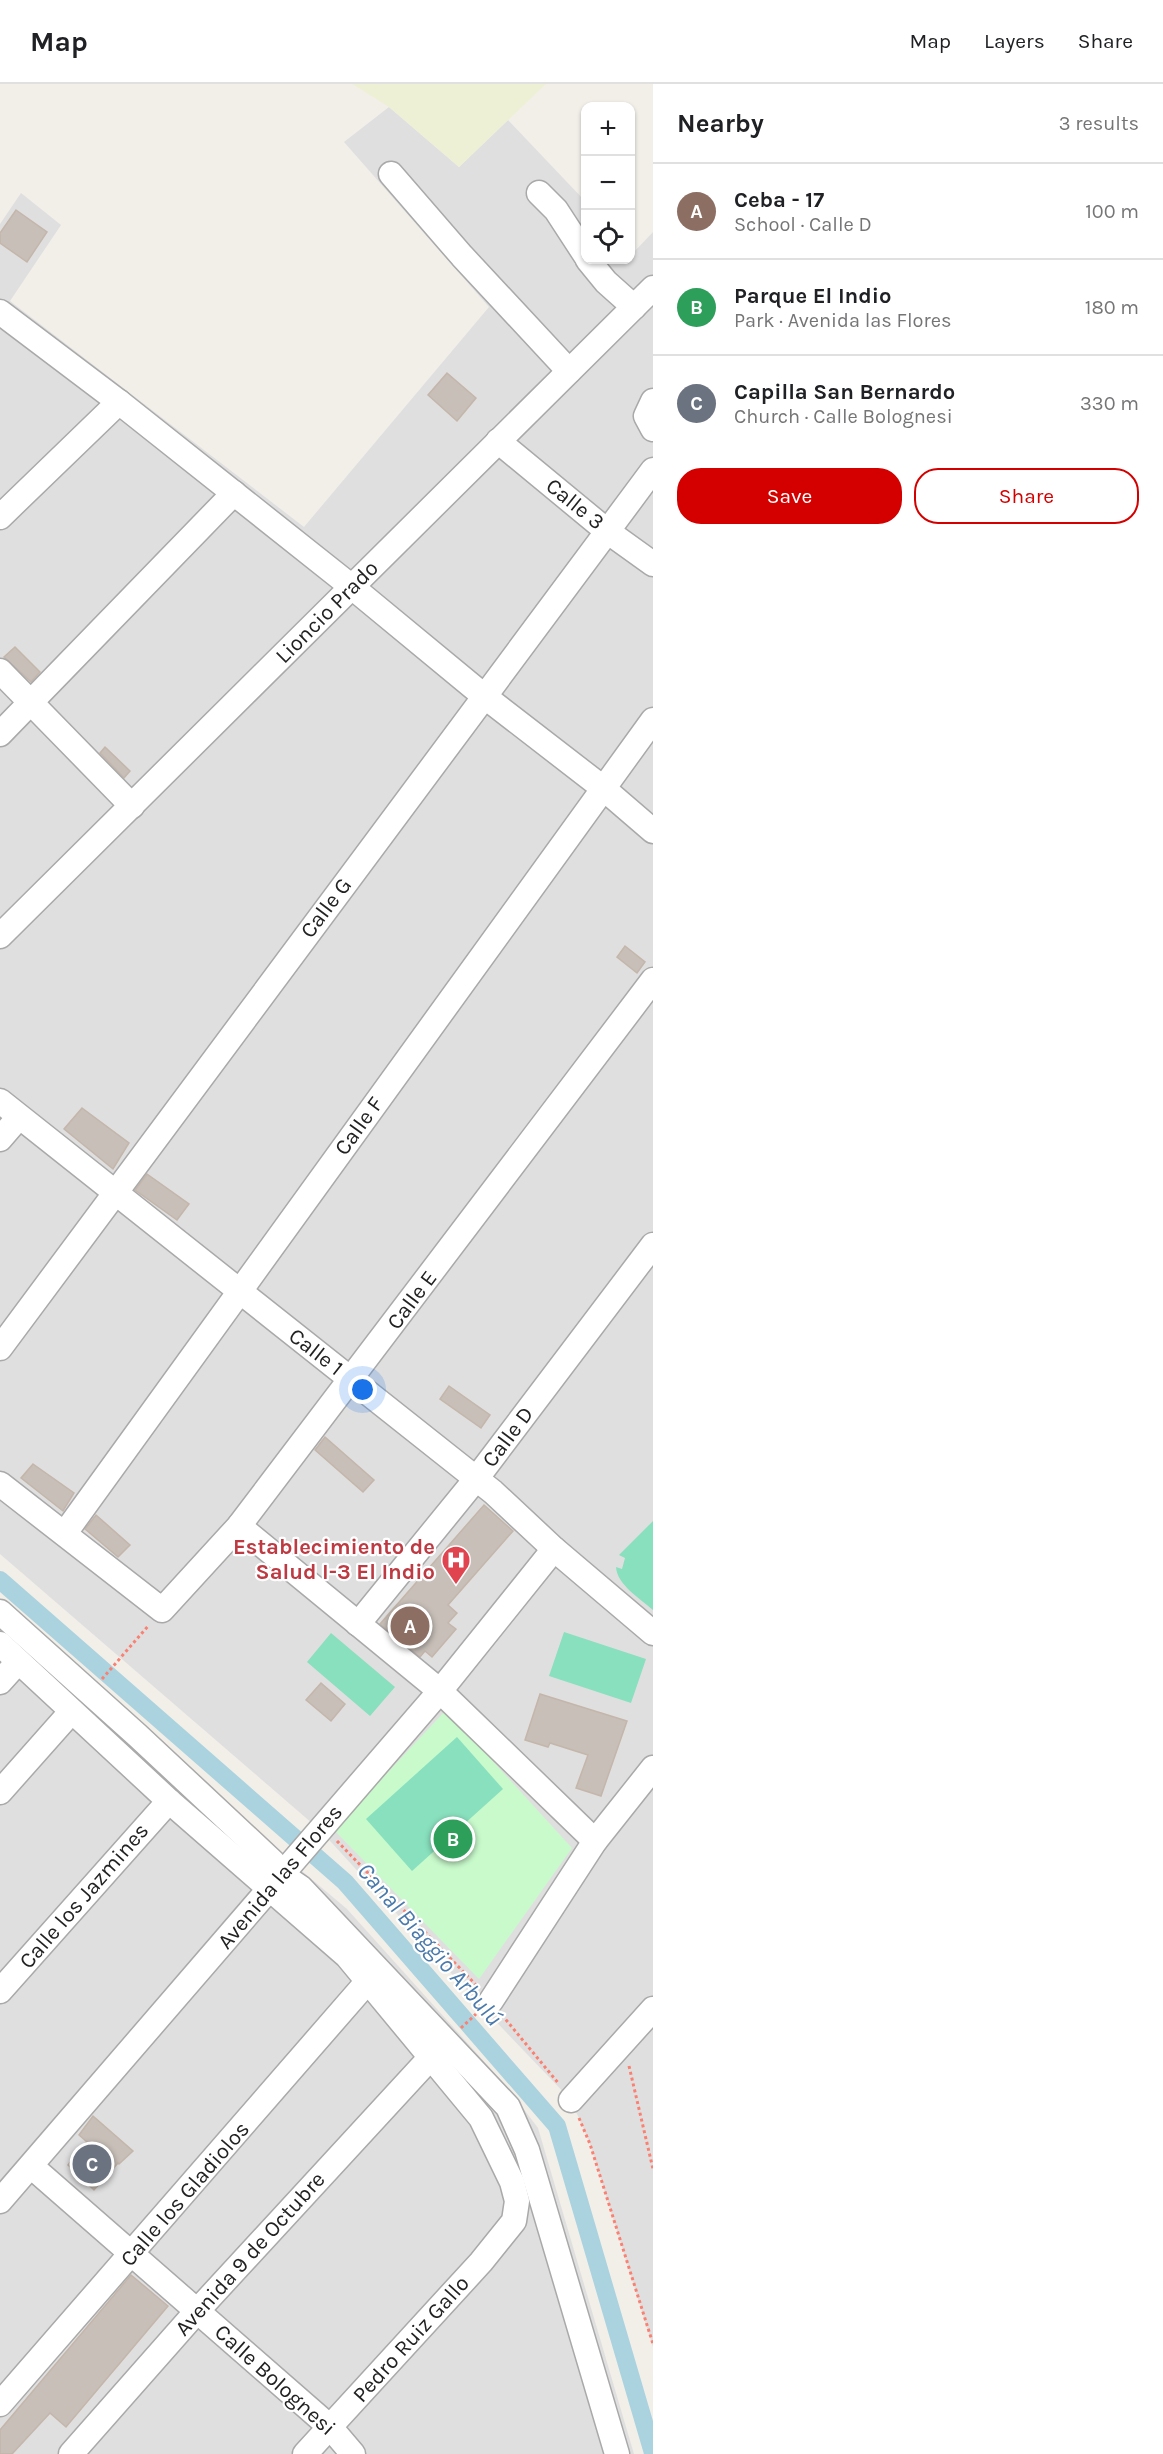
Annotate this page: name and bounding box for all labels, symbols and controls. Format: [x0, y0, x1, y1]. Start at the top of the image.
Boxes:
text: Map [30, 25, 88, 58]
text: Map [909, 29, 951, 53]
text: Layers [984, 29, 1045, 53]
text: Share [1078, 29, 1133, 53]
map controls [581, 102, 635, 264]
button: + [581, 102, 635, 156]
text: Nearby [677, 108, 764, 139]
text: 3 results [1059, 112, 1139, 135]
button: − [581, 156, 635, 210]
text: Ceba - 17 [734, 187, 824, 213]
text: A [690, 200, 703, 223]
text: 100 m [1085, 200, 1139, 223]
button: locate [581, 210, 635, 264]
text: School · Calle D [734, 213, 872, 236]
text: Parque El Indio [734, 283, 891, 309]
text: B [690, 296, 703, 319]
text: 180 m [1085, 296, 1139, 319]
text: Park · Avenida las Flores [734, 309, 952, 332]
text: Capilla San Bernardo [734, 379, 955, 405]
text: C [690, 392, 703, 415]
text: 330 m [1080, 392, 1139, 415]
text: Church · Calle Bolognesi [734, 405, 953, 428]
button: Save [677, 468, 902, 524]
button: Share [914, 468, 1139, 524]
street label: Calle 3 [541, 473, 609, 535]
street label: Lioncio Prado [270, 555, 384, 669]
street label: Calle G [295, 873, 357, 943]
street label: Calle F [329, 1092, 389, 1160]
street label: Calle E [382, 1265, 442, 1335]
street label: Calle 1 [284, 1323, 348, 1381]
your location [348, 1375, 377, 1404]
street label: Calle D [477, 1402, 539, 1472]
place label: Establecimiento de Salud I-3 El Indio [233, 1534, 435, 1585]
hospital icon: Establecimiento de Salud I-3 El Indio [440, 1544, 472, 1586]
pin: A [390, 1604, 430, 1648]
street label: Avenida las Flores [212, 1800, 348, 1954]
pin: B [434, 1816, 472, 1862]
street label: Calle los Jazmines [14, 1818, 154, 1974]
water label: Canal Biaggio Arbulú [352, 1857, 508, 2031]
street label: Calle los Gladiolos [115, 2116, 255, 2272]
pin: C [72, 2142, 112, 2186]
street label: Avenida 9 de Octubre [170, 2167, 330, 2341]
street label: Pedro Ruiz Gallo [347, 2270, 475, 2408]
street label: Calle Bolognesi [209, 2319, 341, 2441]

